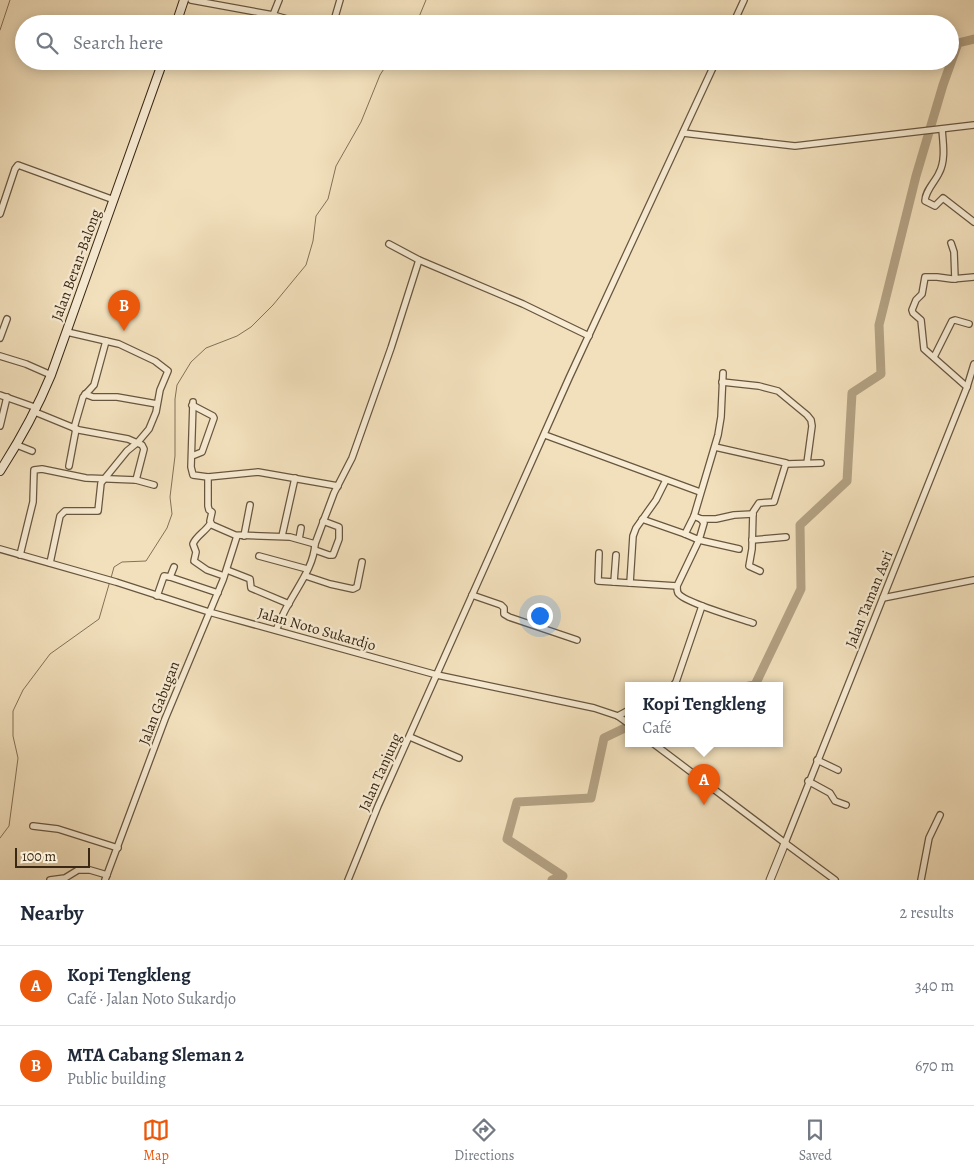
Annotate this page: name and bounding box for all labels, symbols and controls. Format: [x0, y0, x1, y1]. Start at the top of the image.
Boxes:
search box [15, 15, 959, 70]
icon: search [33, 29, 61, 57]
text: Search here [73, 30, 163, 56]
street label: Jalan Beran-Balong [46, 206, 106, 324]
pin: B [108, 290, 140, 331]
street label: Jalan Taman Asri [840, 547, 898, 651]
street label: Jalan Noto Sukardjo [256, 603, 378, 655]
your location [527, 603, 553, 629]
street label: Jalan Gabugan [134, 658, 184, 748]
popup [625, 682, 783, 747]
text: Kopi Tengkleng [642, 691, 766, 717]
text: Café [642, 717, 672, 739]
street label: Jalan Tanjung [354, 729, 406, 814]
pin: A [688, 764, 720, 805]
scale bar [15, 845, 90, 868]
text: 100 m [22, 847, 56, 866]
text: Nearby [20, 899, 83, 927]
text: 2 results [899, 902, 954, 924]
text: Kopi Tengkleng [67, 962, 191, 988]
text: A [31, 975, 41, 997]
text: 340 m [915, 975, 954, 997]
text: Café · Jalan Noto Sukardjo [67, 988, 236, 1010]
text: MTA Cabang Sleman 2 [67, 1042, 244, 1068]
text: B [31, 1055, 41, 1077]
text: 670 m [915, 1055, 954, 1077]
text: Public building [67, 1068, 166, 1090]
tab: Map [142, 1116, 170, 1165]
tab: Directions [454, 1116, 514, 1165]
tab: Saved [799, 1116, 832, 1165]

